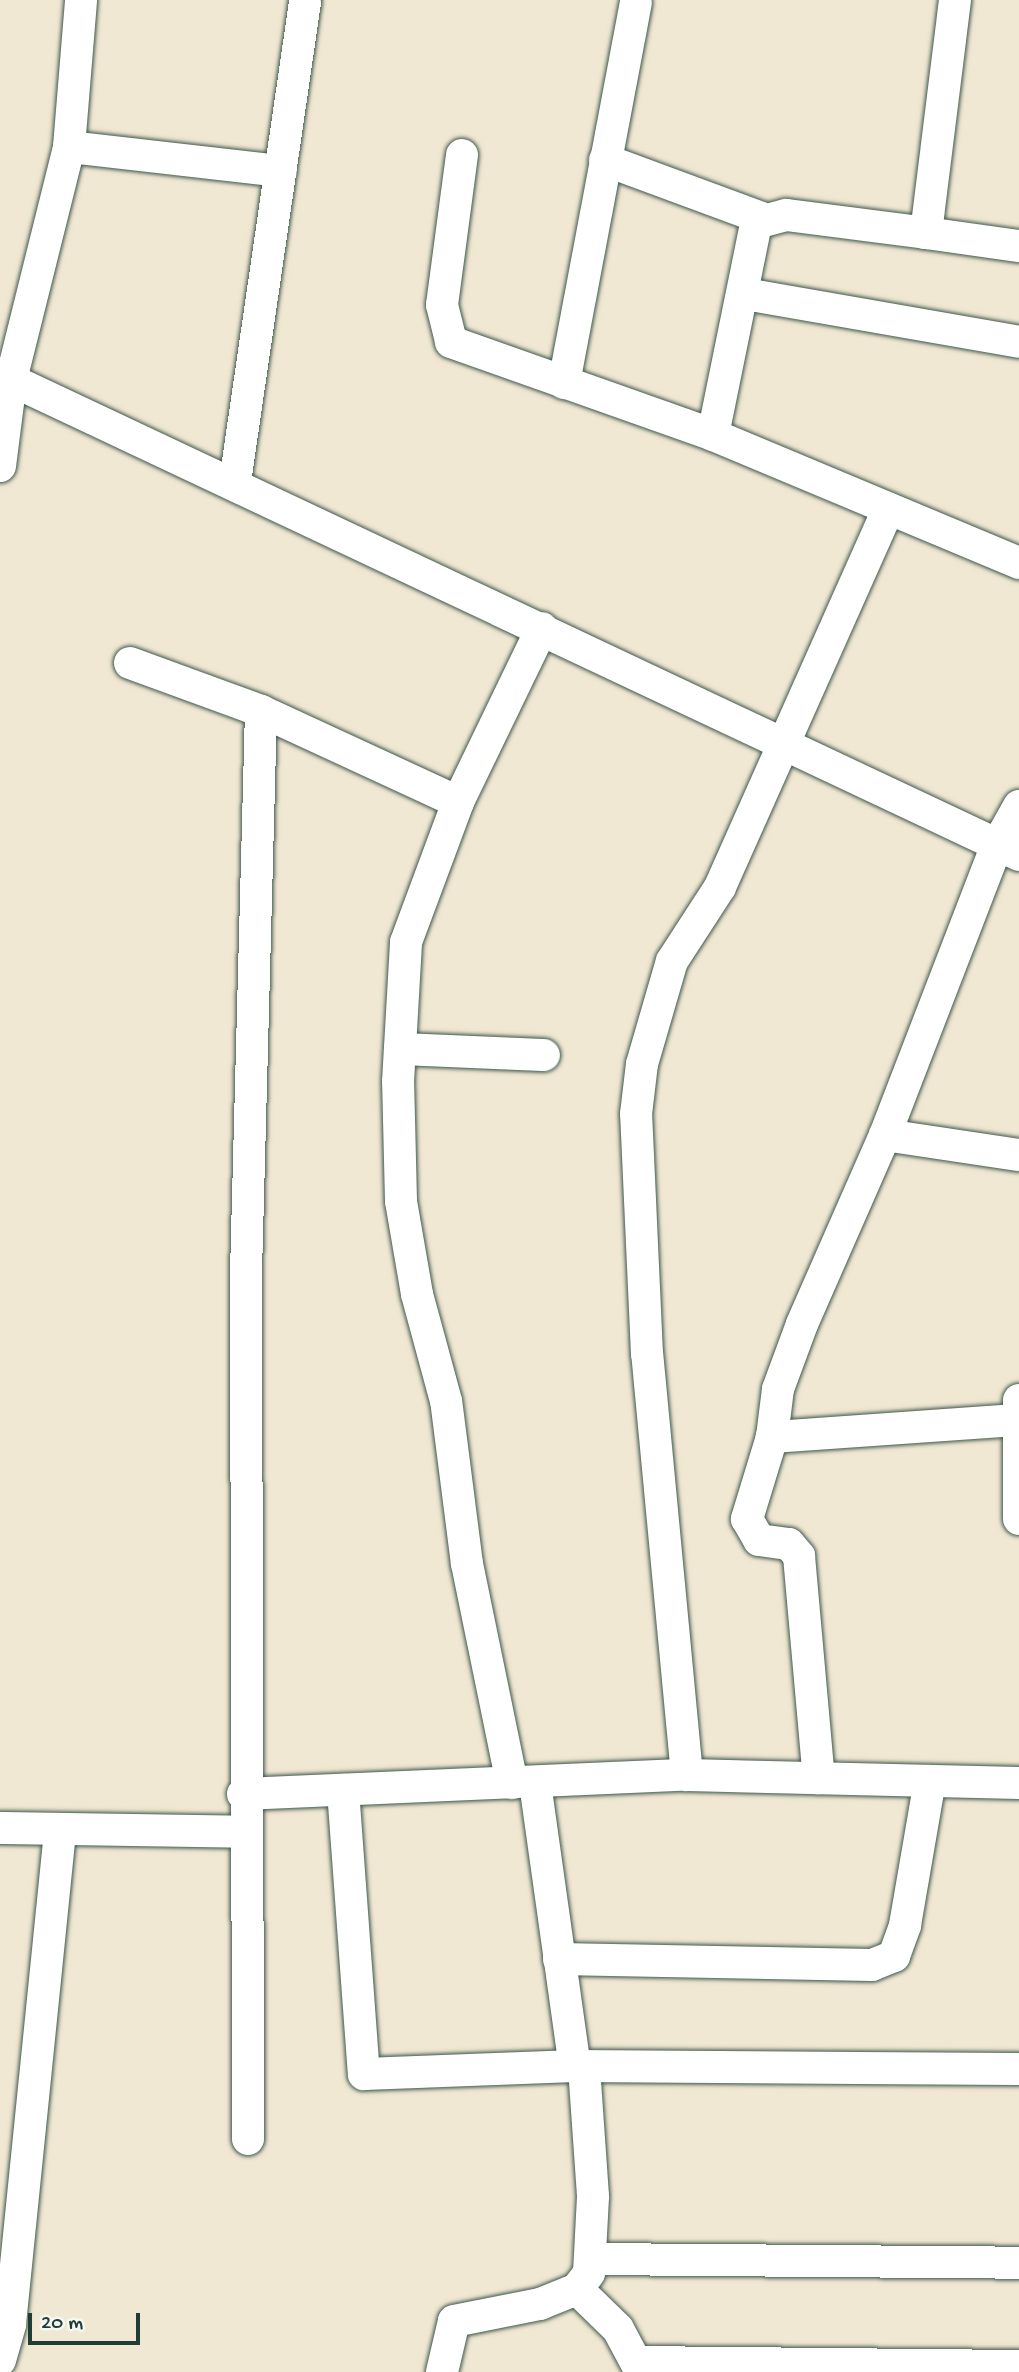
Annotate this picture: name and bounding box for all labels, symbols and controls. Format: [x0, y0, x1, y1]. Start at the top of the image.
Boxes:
scale bar [32, 2298, 144, 2342]
text: 20 m [41, 2312, 83, 2337]

